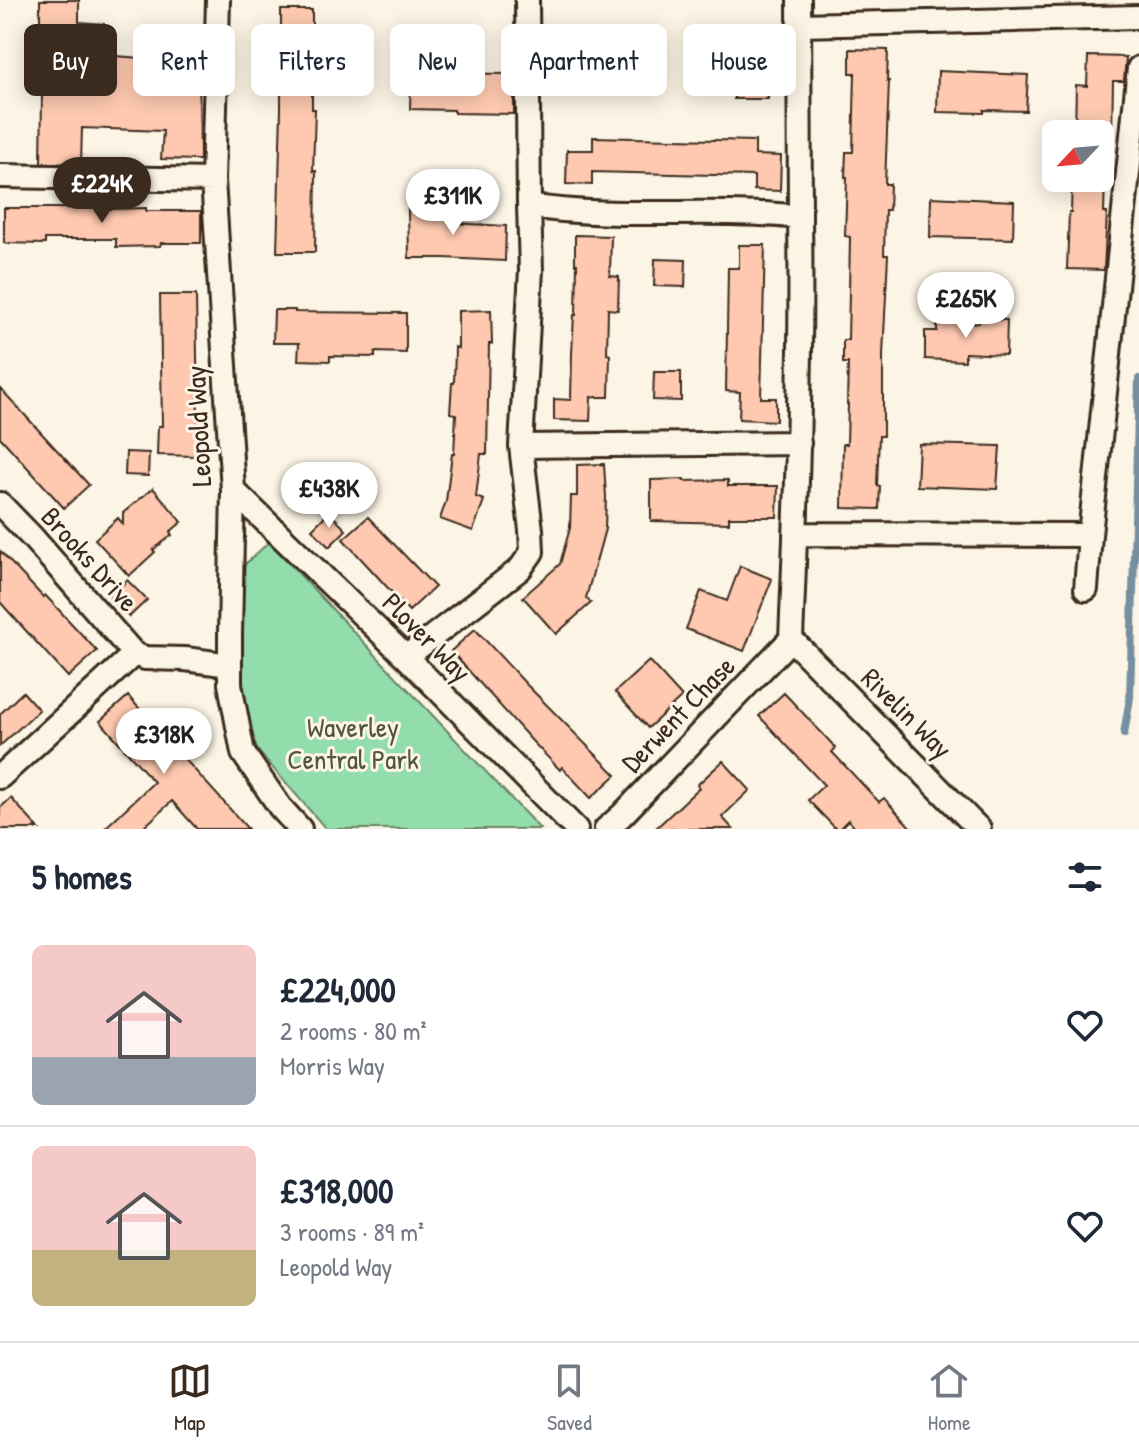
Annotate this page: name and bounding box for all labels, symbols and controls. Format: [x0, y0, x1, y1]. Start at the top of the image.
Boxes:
chip: Buy [24, 24, 117, 96]
chip: Rent [133, 24, 235, 96]
chip: Filters [251, 24, 374, 96]
chip: New [390, 24, 485, 96]
chip: Apartment [501, 24, 667, 96]
chip: House [683, 24, 796, 96]
north arrow [1042, 120, 1114, 192]
map controls [1042, 120, 1114, 192]
pin: £224K [46, 157, 158, 225]
text: £224K [71, 165, 133, 200]
pin: £311K [397, 169, 509, 237]
text: £311K [424, 177, 482, 212]
pin: £265K [910, 272, 1022, 340]
text: £265K [935, 280, 997, 315]
street label: Leopold Way [176, 364, 220, 487]
pin: £438K [273, 462, 385, 530]
text: £438K [299, 470, 359, 505]
street label: Brooks Drive [33, 498, 147, 620]
street label: Plover Way [374, 584, 480, 690]
street label: Derwent Chase [613, 648, 743, 780]
street label: Rivelin Way [853, 659, 961, 767]
pin: £318K [108, 708, 220, 776]
park label: Waverley Central Park [287, 708, 419, 778]
text: £318K [134, 716, 194, 751]
text: 5 homes [32, 854, 132, 900]
icon: filters [1063, 855, 1107, 899]
text: £224,000 [280, 967, 396, 1013]
icon: home [96, 977, 192, 1073]
icon: heart [1063, 1003, 1107, 1047]
text: 2 rooms · 80 m² [280, 1013, 427, 1048]
text: Morris Way [280, 1048, 385, 1083]
text: £318,000 [280, 1168, 394, 1214]
icon: home [96, 1178, 192, 1274]
icon: heart [1063, 1204, 1107, 1248]
text: 3 rooms · 89 m² [280, 1214, 424, 1249]
text: Leopold Way [280, 1249, 392, 1284]
tab: Map [168, 1359, 212, 1437]
tab: Saved [547, 1359, 592, 1437]
tab: Home [927, 1359, 971, 1437]

